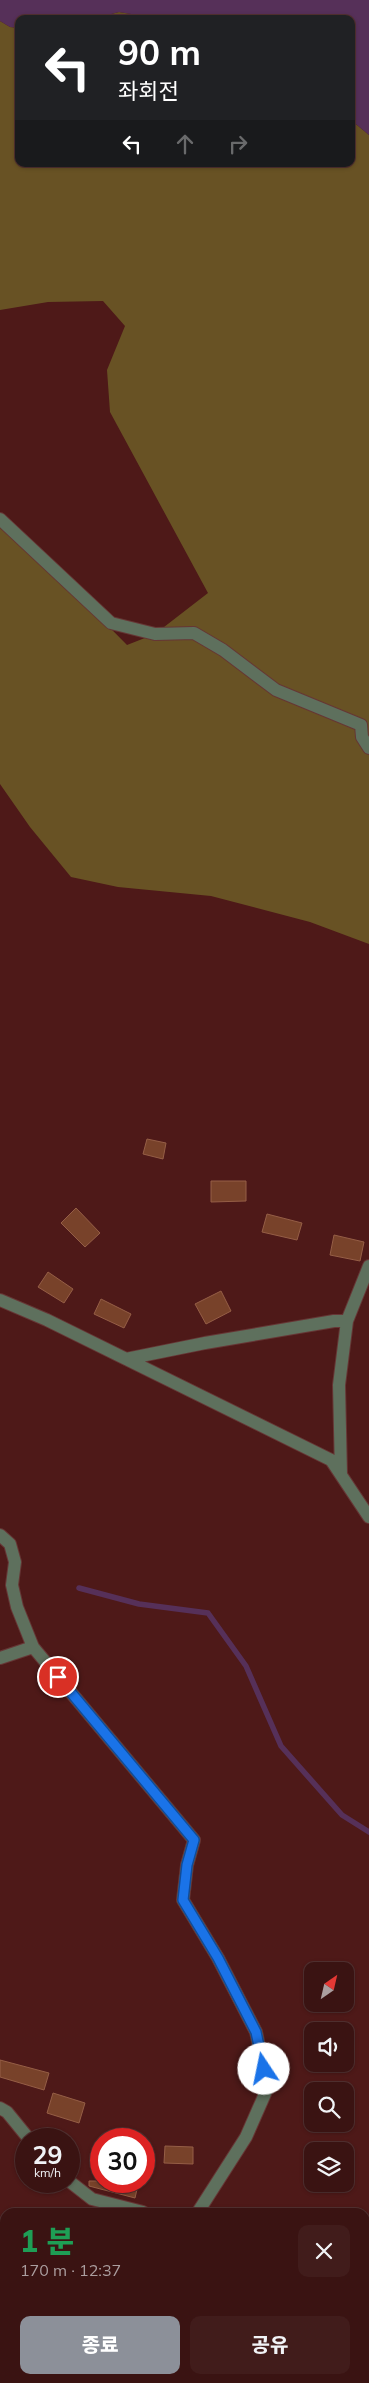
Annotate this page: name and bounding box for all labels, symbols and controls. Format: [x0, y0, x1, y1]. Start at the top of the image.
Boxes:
text: 90 m [118, 30, 201, 74]
icon: left [35, 35, 100, 100]
text: 좌회전 [118, 77, 179, 105]
icon: left [118, 130, 146, 158]
icon: ahead [171, 130, 199, 158]
icon: right [224, 130, 252, 158]
pin [37, 1656, 79, 1698]
icon: arrive [44, 1663, 72, 1691]
north arrow [304, 1962, 354, 2012]
map controls [304, 1962, 354, 2192]
button: sound [304, 2022, 354, 2072]
position arrow [237, 2042, 289, 2094]
button: search [304, 2082, 354, 2132]
speed limit sign: 30 [90, 2128, 155, 2193]
text: 29 [32, 2139, 63, 2170]
button: layers [304, 2142, 354, 2192]
text: km/h [34, 2165, 61, 2180]
text: 1 분 [20, 2222, 74, 2260]
button: close [298, 2225, 350, 2277]
text: 170 m · 12:37 [20, 2260, 121, 2280]
button: 종료 [20, 2316, 180, 2374]
button: 공유 [190, 2316, 350, 2374]

